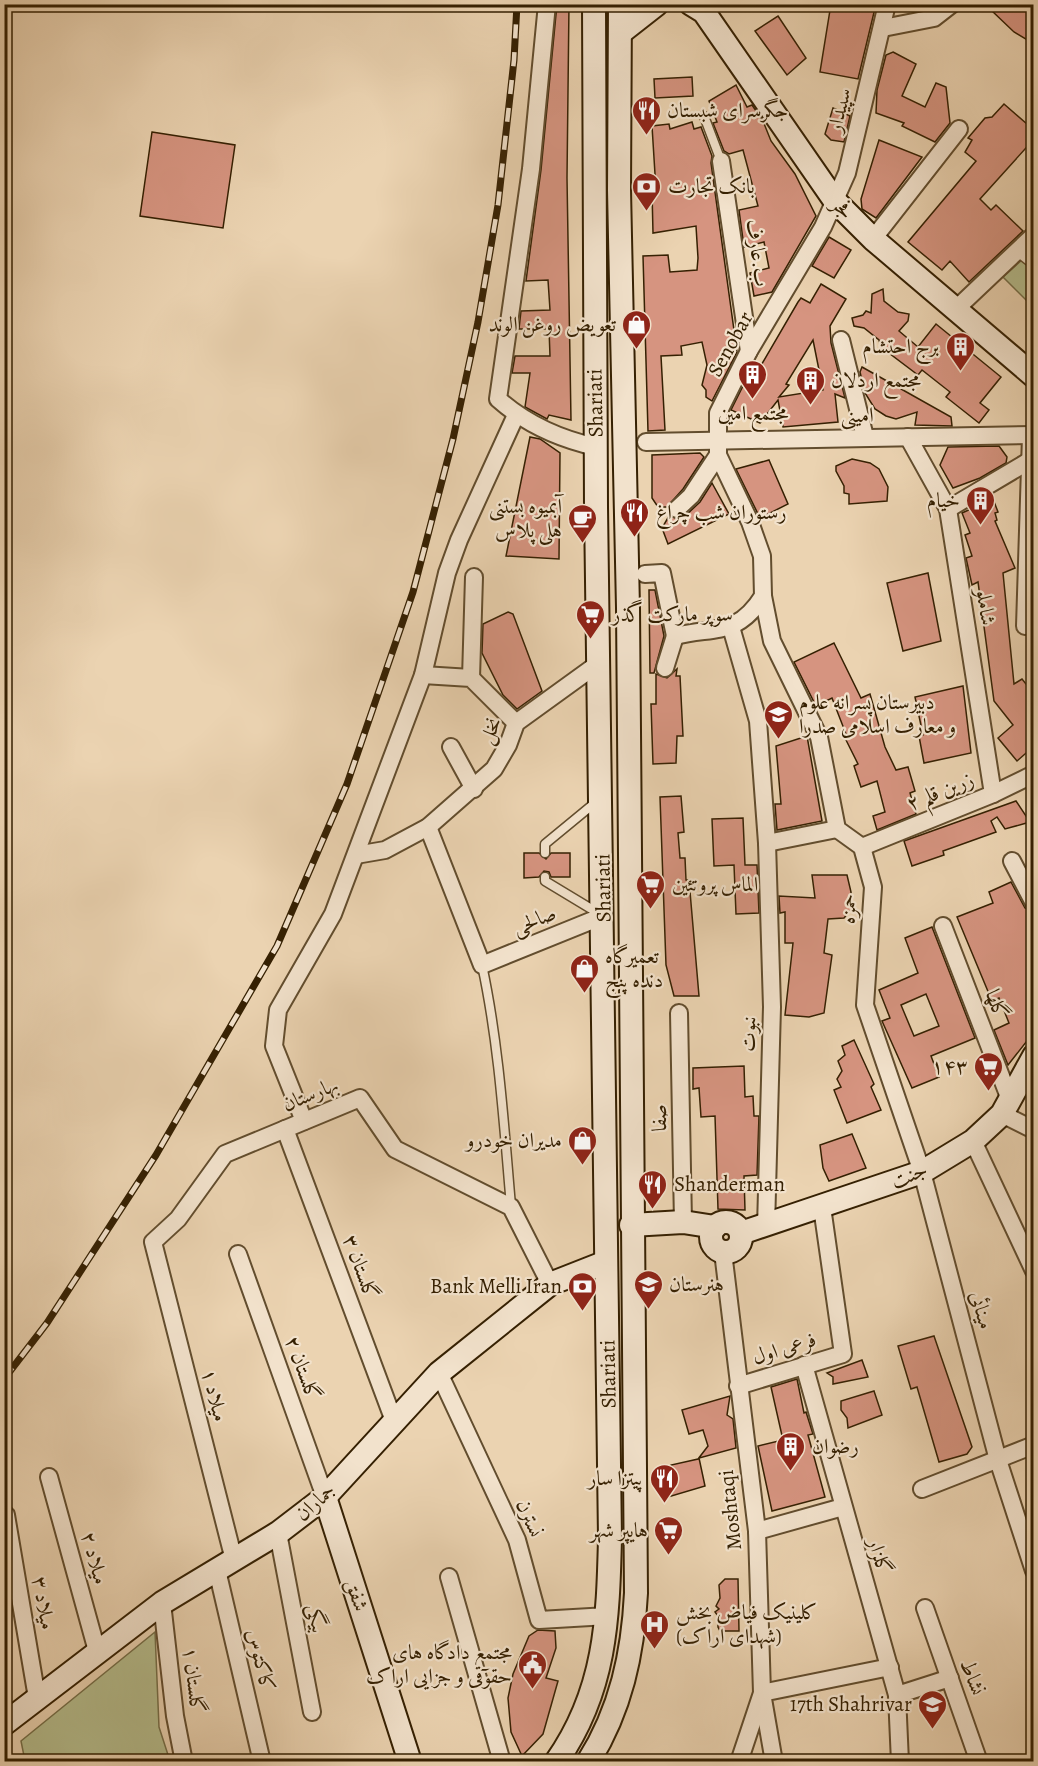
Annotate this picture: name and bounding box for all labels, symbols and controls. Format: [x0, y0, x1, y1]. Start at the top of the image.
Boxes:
street label: سپیدار [819, 85, 859, 137]
restaurant icon: جگرسرای شبستان [630, 94, 662, 136]
place label: جگرسرای شبستان [667, 96, 788, 124]
bank icon: بانک تجارت [631, 170, 663, 212]
place label: بانک تجارت [668, 172, 755, 200]
street label: فجر [824, 189, 860, 225]
street label: ب.عارف [739, 217, 777, 289]
street label: Senobar [701, 306, 759, 382]
shop icon: تعویض روغن الوند [621, 308, 653, 350]
place label: تعویض روغن الوند [489, 310, 617, 338]
building icon: برج احتشام [944, 330, 976, 372]
place label: برج احتشام [862, 332, 939, 365]
building icon: مجتمع امین [737, 358, 769, 400]
building icon: مجتمع اردلان [794, 364, 826, 406]
place label: مجتمع اردلان [831, 366, 921, 399]
street label: Shariati [580, 368, 610, 438]
place label: مجتمع امین [718, 399, 789, 432]
street label: امینی [840, 401, 874, 430]
building icon: خیام [965, 484, 997, 526]
place label: خیام [927, 486, 960, 518]
place label: آبمیوه بستنی هلی پلاس [489, 492, 564, 546]
restaurant icon: رستوران شب چراغ [619, 496, 651, 538]
place label: رستوران شب چراغ [656, 498, 787, 530]
cafe icon: آبمیوه بستنی هلی پلاس [567, 502, 599, 544]
street label: شاملو [969, 585, 1003, 627]
supermarket icon: سوپر مارکت گذر [575, 598, 607, 640]
place label: سوپر مارکت گذر [610, 599, 733, 628]
place label: دبیرستان پسرانه علوم و معارف اسلامی صدرا [799, 688, 956, 740]
school or university icon: دبیرستان پسرانه علوم و معارف اسلامی صدرا [762, 698, 794, 740]
street label: نخل [471, 712, 509, 749]
street label: زرین قلم ۲ [902, 765, 980, 824]
street label: Shariati [588, 853, 618, 923]
supermarket icon: الماس پروتئین [635, 868, 667, 910]
place label: الماس پروتئین [672, 870, 758, 898]
street label: حمزه [833, 893, 863, 925]
street label: صالحی [508, 899, 560, 941]
place label: تعمیرگاه دنده پنج [605, 942, 663, 999]
shop icon: تعمیرگاه دنده پنج [568, 952, 600, 994]
street label: گلها [979, 985, 1015, 1023]
street label: نبوت [734, 1016, 762, 1052]
supermarket icon: ۱۴۳ [973, 1050, 1005, 1092]
place label: ۱۴۳ [931, 1052, 968, 1080]
street label: بهارستان [278, 1070, 342, 1118]
street label: صفا [645, 1104, 673, 1132]
shop icon: مدیران خودرو [567, 1124, 599, 1166]
place label: مدیران خودرو [464, 1126, 562, 1154]
street label: جنت [886, 1155, 932, 1195]
restaurant icon: Shanderman [637, 1168, 669, 1210]
place label: Shanderman [674, 1170, 785, 1198]
street label: گلستان ۳ [336, 1231, 386, 1303]
school or university icon: هنرستان [632, 1268, 664, 1310]
bank icon: Bank Melli Iran [567, 1270, 599, 1312]
place label: هنرستان [669, 1270, 724, 1298]
place label: Bank Melli Iran [430, 1272, 562, 1300]
street label: مینائی [963, 1288, 1001, 1332]
street label: فرعی اول [748, 1325, 820, 1371]
street label: گلستان ۲ [278, 1332, 328, 1404]
street label: Shariati [593, 1339, 623, 1409]
street label: میلاد ۱ [195, 1366, 235, 1424]
building icon: رضوان [775, 1430, 807, 1472]
place label: رضوان [812, 1432, 859, 1460]
restaurant icon: پیتزا سار [648, 1462, 680, 1504]
place label: پیتزا سار [586, 1464, 643, 1493]
street label: Moshtaqi [712, 1468, 748, 1552]
street label: جماران [289, 1477, 341, 1527]
street label: نسترن [510, 1495, 550, 1541]
supermarket icon: هایپر شهر [653, 1514, 685, 1556]
place label: هایپر شهر [588, 1516, 648, 1544]
street label: میلاد ۲ [75, 1528, 115, 1588]
street label: گلزار [861, 1533, 898, 1577]
street label: میلاد ۳ [26, 1574, 62, 1632]
street label: شفق [339, 1575, 375, 1615]
place label: کلینیک فیاض بخش (شهدای اراک) [676, 1598, 818, 1650]
street label: بیگی [301, 1601, 333, 1635]
hospital icon: کلینیک فیاض بخش (شهدای اراک) [639, 1608, 671, 1650]
street label: کاکتوس [240, 1626, 282, 1694]
place label: مجتمع دادگاه های حقوقی و جزایی اراک [366, 1638, 512, 1690]
street label: گلستان ۱ [176, 1645, 212, 1715]
public building icon: مجتمع دادگاه های حقوقی و جزایی اراک [517, 1648, 549, 1690]
street label: نشاط [954, 1655, 992, 1699]
school or university icon: 17th Shahrivar [917, 1688, 949, 1730]
place label: 17th Shahrivar [790, 1690, 912, 1718]

